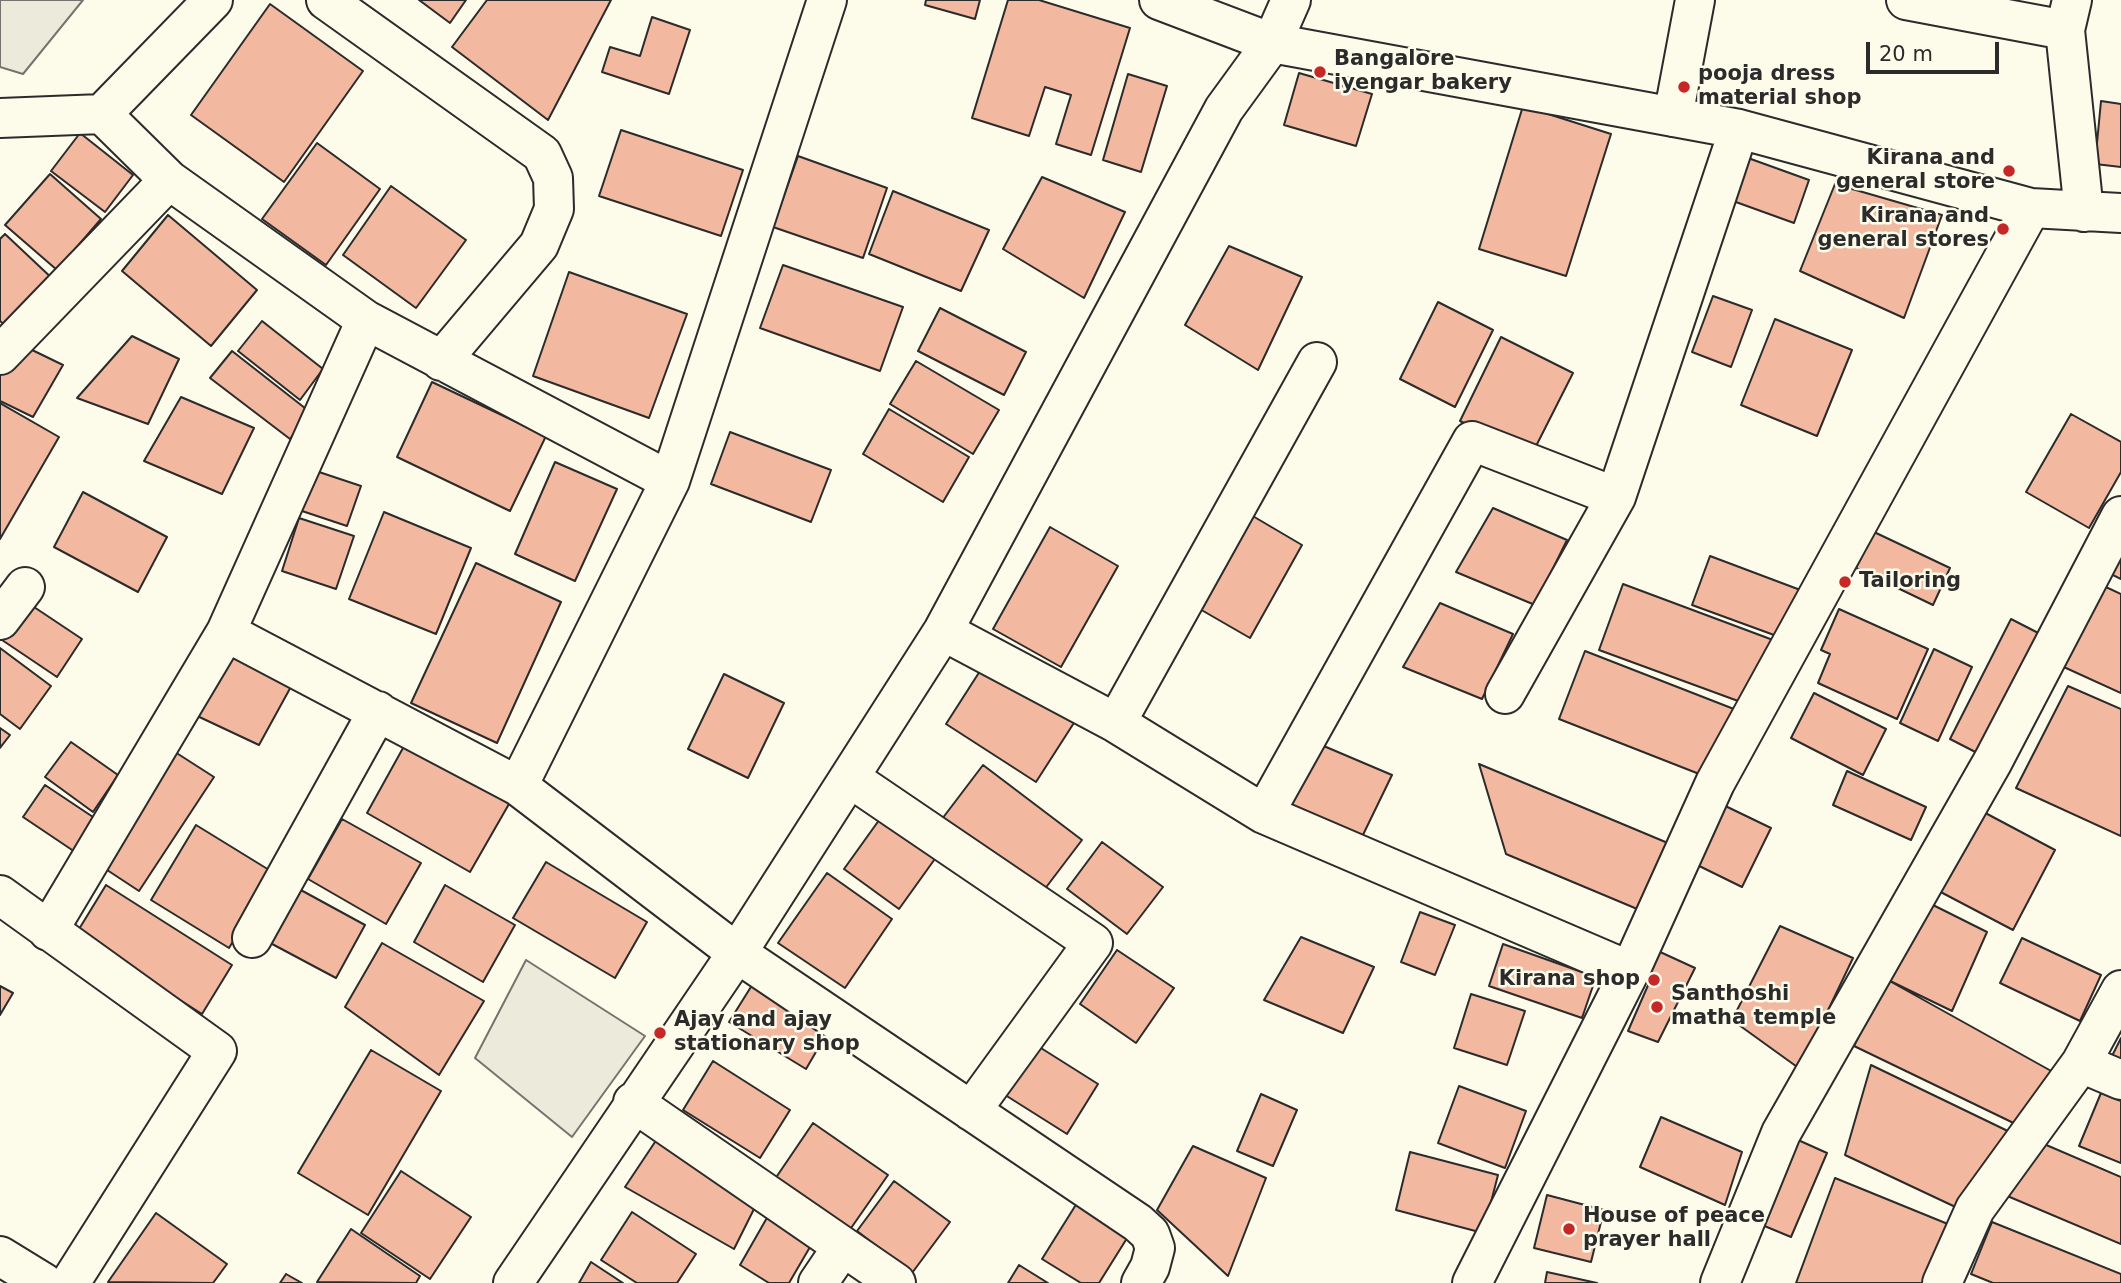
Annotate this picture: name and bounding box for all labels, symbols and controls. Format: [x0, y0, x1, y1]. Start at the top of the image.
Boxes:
scale bar [1869, 28, 2002, 72]
text: 20 m [1879, 42, 1933, 66]
place label: Bangalore iyengar bakery [1334, 47, 1512, 97]
place label: pooja dress material shop [1698, 62, 1861, 112]
marker: Bangalore iyengar bakery [1312, 64, 1328, 80]
marker: pooja dress material shop [1676, 79, 1692, 95]
place label: Kirana and general store [1836, 146, 1995, 196]
marker: Kirana and general store [2001, 163, 2017, 179]
place label: Kirana and general stores [1817, 204, 1989, 254]
marker: Kirana and general stores [1995, 221, 2011, 237]
place label: Tailoring [1859, 569, 1961, 595]
marker: Tailoring [1837, 574, 1853, 590]
place label: Kirana shop [1499, 967, 1640, 993]
marker: Kirana shop [1646, 972, 1662, 988]
place label: Santhoshi matha temple [1671, 982, 1836, 1032]
marker: Santhoshi matha temple [1649, 999, 1665, 1015]
place label: Ajay and ajay stationary shop [674, 1008, 860, 1058]
marker: Ajay and ajay stationary shop [652, 1025, 668, 1041]
place label: House of peace prayer hall [1583, 1204, 1765, 1254]
marker: House of peace prayer hall [1561, 1221, 1577, 1237]

